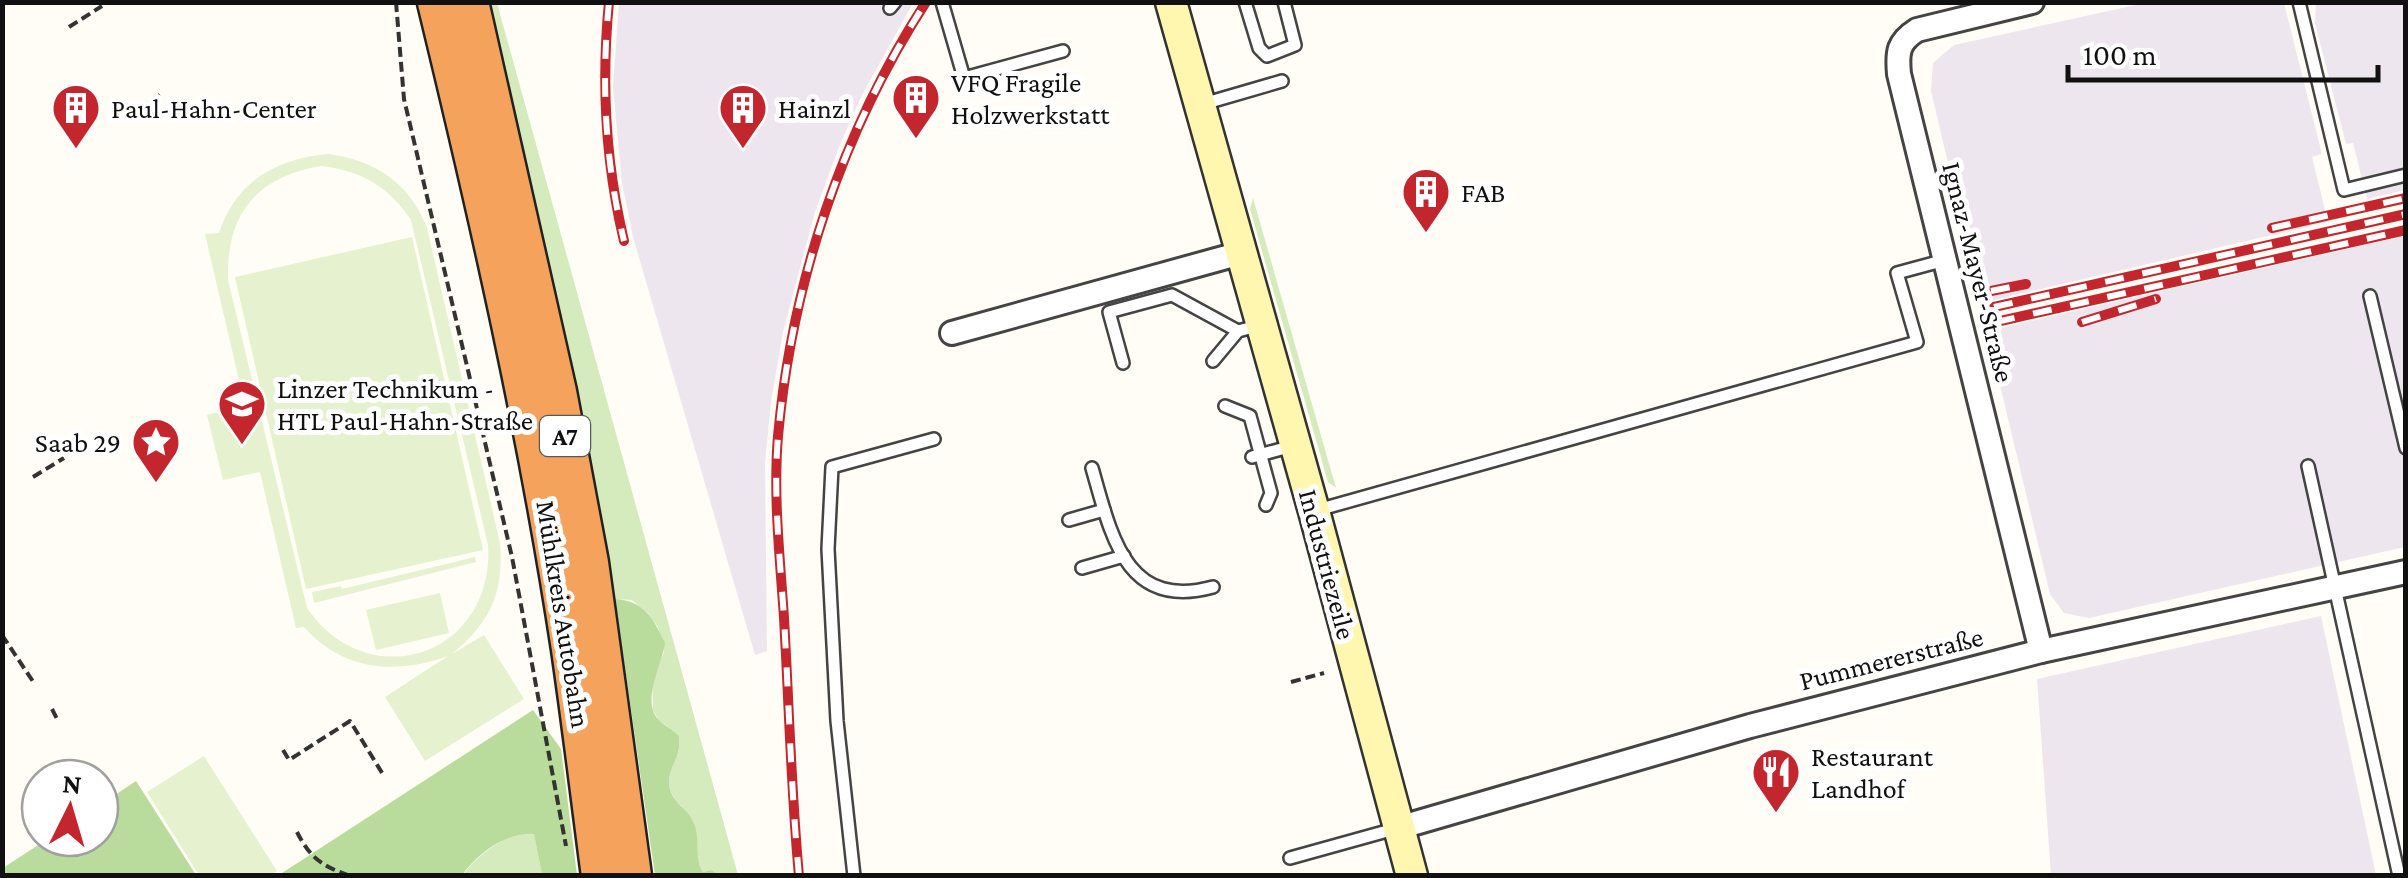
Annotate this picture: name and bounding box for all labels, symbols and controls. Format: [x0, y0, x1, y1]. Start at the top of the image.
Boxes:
scale bar [2068, 20, 2378, 82]
text: 100 m [2083, 38, 2157, 71]
place label: VFQ Fragile Holzwerkstatt [951, 67, 1110, 130]
building icon: VFQ Fragile Holzwerkstatt [890, 72, 942, 140]
building icon: Paul-Hahn-Center [50, 82, 102, 150]
building icon: Hainzl [717, 82, 769, 150]
place label: Paul-Hahn-Center [111, 93, 317, 124]
place label: Hainzl [778, 93, 851, 124]
street label: Ignaz-Mayer-Straße [1936, 159, 2021, 385]
building icon: FAB [1400, 166, 1452, 234]
place label: FAB [1461, 177, 1505, 208]
place label: Linzer Technikum - HTL Paul-Hahn-Straße [277, 373, 533, 436]
school or university icon: Linzer Technikum - HTL Paul-Hahn-Straße [216, 378, 268, 446]
place icon: Saab 29 [130, 416, 182, 484]
road number: A7 [540, 416, 590, 456]
place label: Saab 29 [35, 427, 121, 458]
street label: Industriezeile [1293, 486, 1362, 643]
street label: Mühlkreis Autobahn [530, 498, 597, 730]
street label: Pummererstraße [1796, 621, 1986, 696]
place label: Restaurant Landhof [1811, 741, 1934, 804]
restaurant icon: Restaurant Landhof [1750, 746, 1802, 814]
north arrow [20, 758, 120, 858]
text: N [61, 767, 83, 800]

